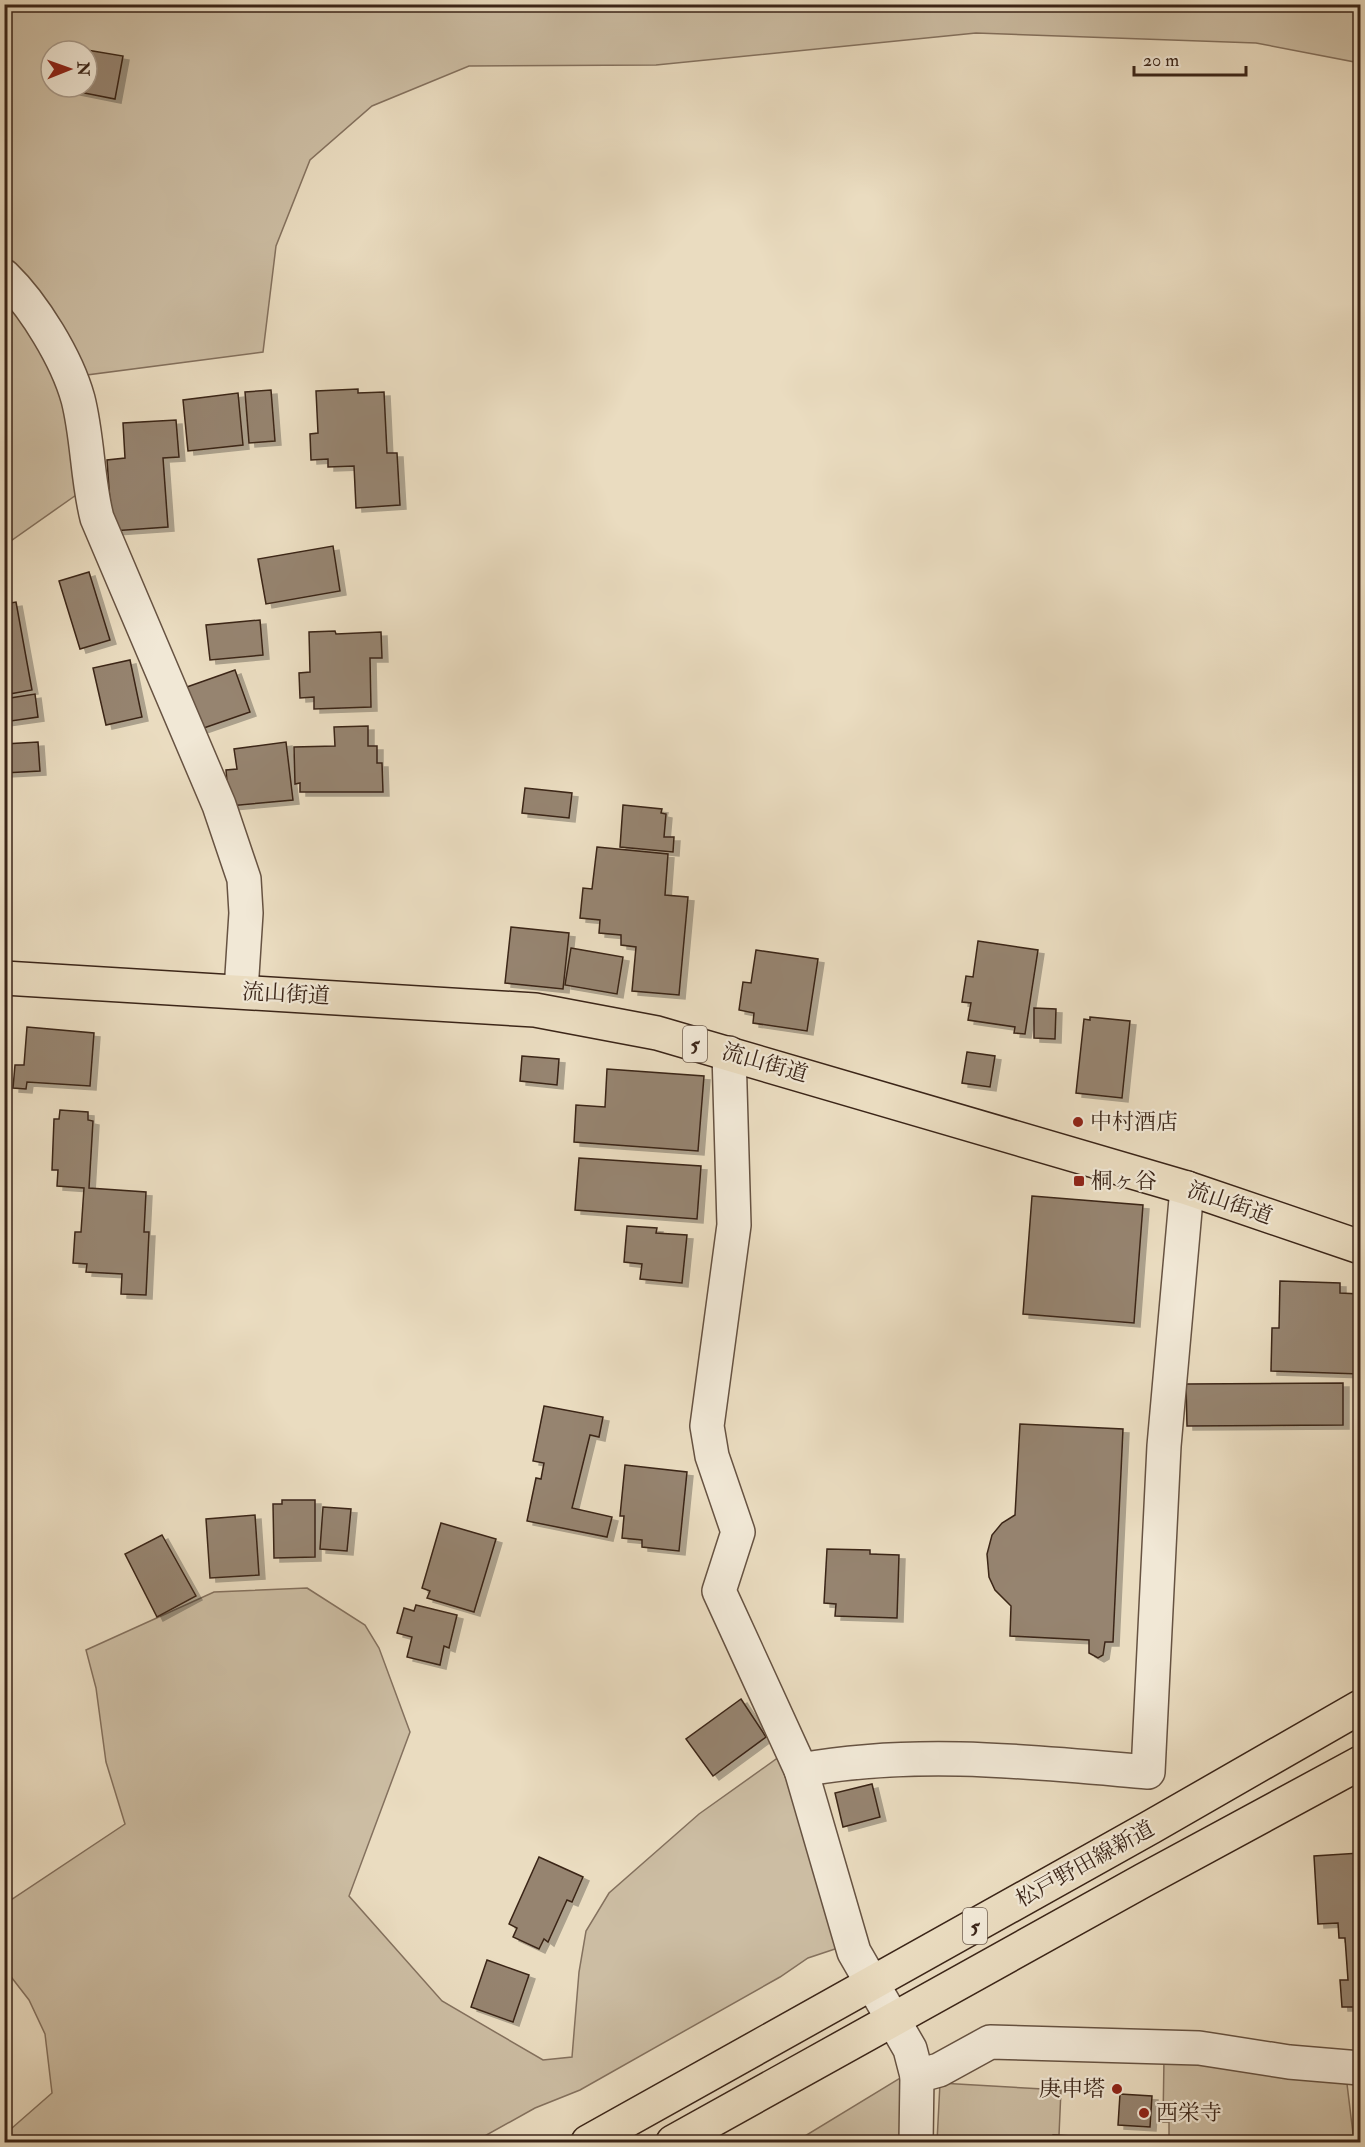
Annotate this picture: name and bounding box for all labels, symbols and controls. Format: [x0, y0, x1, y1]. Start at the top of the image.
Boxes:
north arrow [39, 39, 99, 99]
scale bar [1134, 39, 1246, 77]
text: 20 m [1143, 49, 1179, 72]
text: N [73, 60, 93, 77]
street label: 流山街道 [241, 978, 331, 1010]
road number: 5 [683, 1026, 707, 1062]
street label: 流山街道 [719, 1037, 811, 1089]
place label: 中村酒店 [1090, 1108, 1178, 1136]
marker: 中村酒店 [1071, 1115, 1085, 1129]
place label: 桐ヶ谷 [1091, 1167, 1157, 1195]
marker: 桐ヶ谷 [1072, 1174, 1086, 1188]
street label: 流山街道 [1184, 1175, 1276, 1231]
street label: 松戸野田線新道 [1011, 1814, 1159, 1914]
road number: 5 [963, 1908, 987, 1944]
place label: 庚申塔 [1039, 2075, 1105, 2103]
marker: 庚申塔 [1110, 2082, 1124, 2096]
place label: 西栄寺 [1156, 2099, 1222, 2127]
marker: 西栄寺 [1137, 2106, 1151, 2120]

